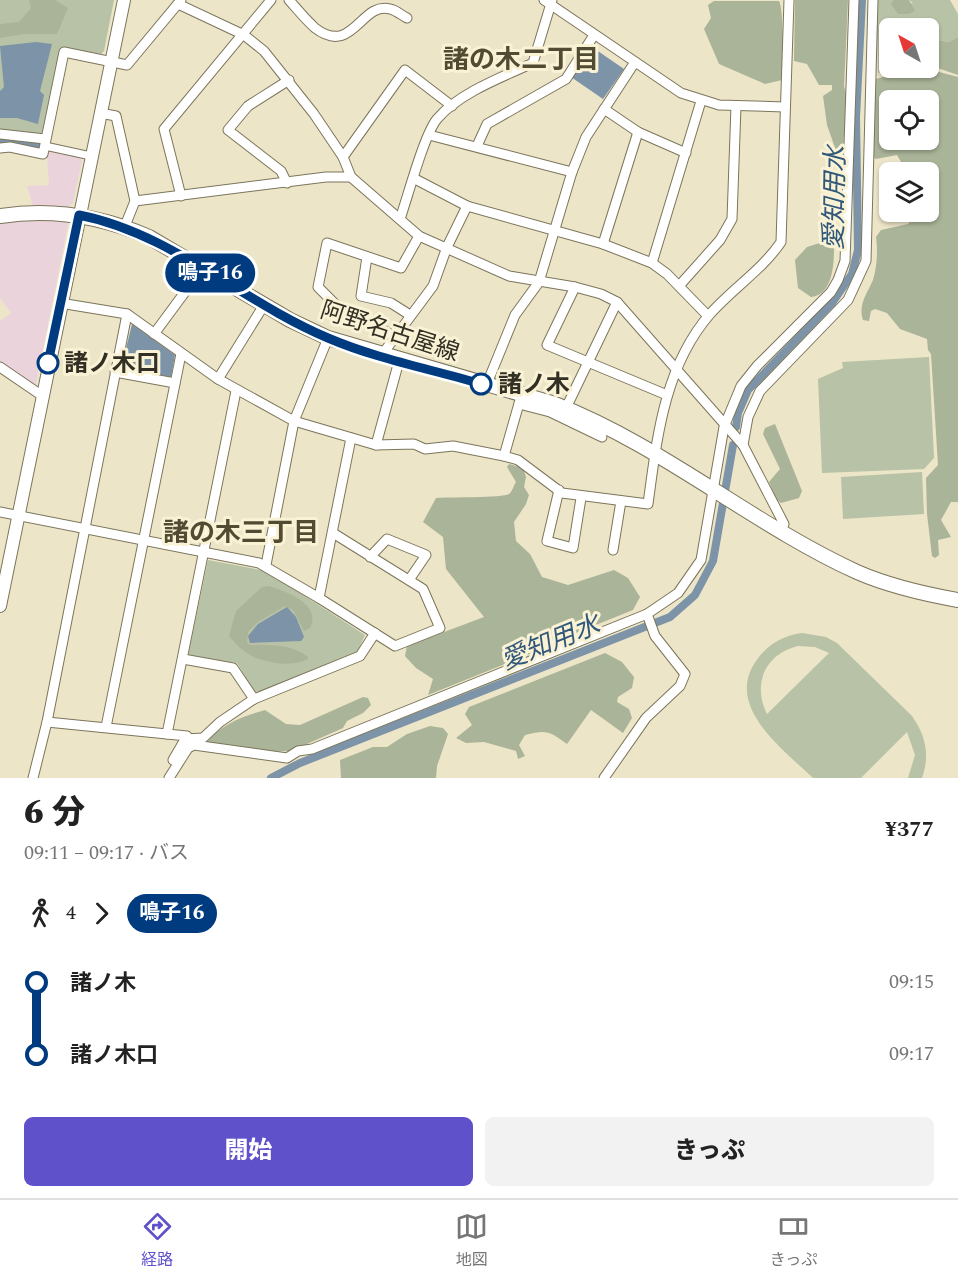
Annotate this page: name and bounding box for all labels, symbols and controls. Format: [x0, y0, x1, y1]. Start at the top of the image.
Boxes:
north arrow [879, 18, 939, 78]
map controls [879, 18, 939, 222]
district label: 諸の木二丁目 [443, 40, 599, 80]
button: locate [879, 90, 939, 150]
water label: 愛知用水 [814, 143, 856, 250]
button: layers [879, 162, 939, 222]
line badge: 鳴子16 [168, 254, 252, 292]
text: 鳴子16 [177, 257, 243, 289]
street label: 阿野名古屋線 [316, 293, 464, 371]
place label: 諸ノ木口 [64, 346, 160, 382]
marker: 諸ノ木口 [37, 352, 59, 374]
place label: 諸ノ木 [498, 367, 570, 403]
marker: 諸ノ木 [470, 373, 492, 395]
district label: 諸の木三丁目 [163, 513, 319, 553]
water label: 愛知用水 [495, 604, 609, 681]
text: 6 分 [24, 788, 85, 838]
text: ¥377 [885, 813, 934, 846]
text: 09:11 – 09:17 · バス [24, 838, 189, 868]
icon: walk [24, 897, 57, 930]
icon: forward [85, 897, 118, 930]
text: 鳴子16 [139, 897, 205, 929]
text: 4 [66, 898, 76, 928]
text: 諸ノ木 [70, 967, 136, 1000]
text: 09:15 [889, 967, 934, 997]
text: 諸ノ木口 [70, 1039, 158, 1072]
text: 09:17 [889, 1039, 934, 1069]
button: 開始 [24, 1117, 473, 1186]
button: きっぷ [485, 1117, 934, 1186]
tab: 経路 [141, 1210, 174, 1272]
tab: 地図 [455, 1210, 488, 1272]
tab: きっぷ [770, 1210, 817, 1272]

